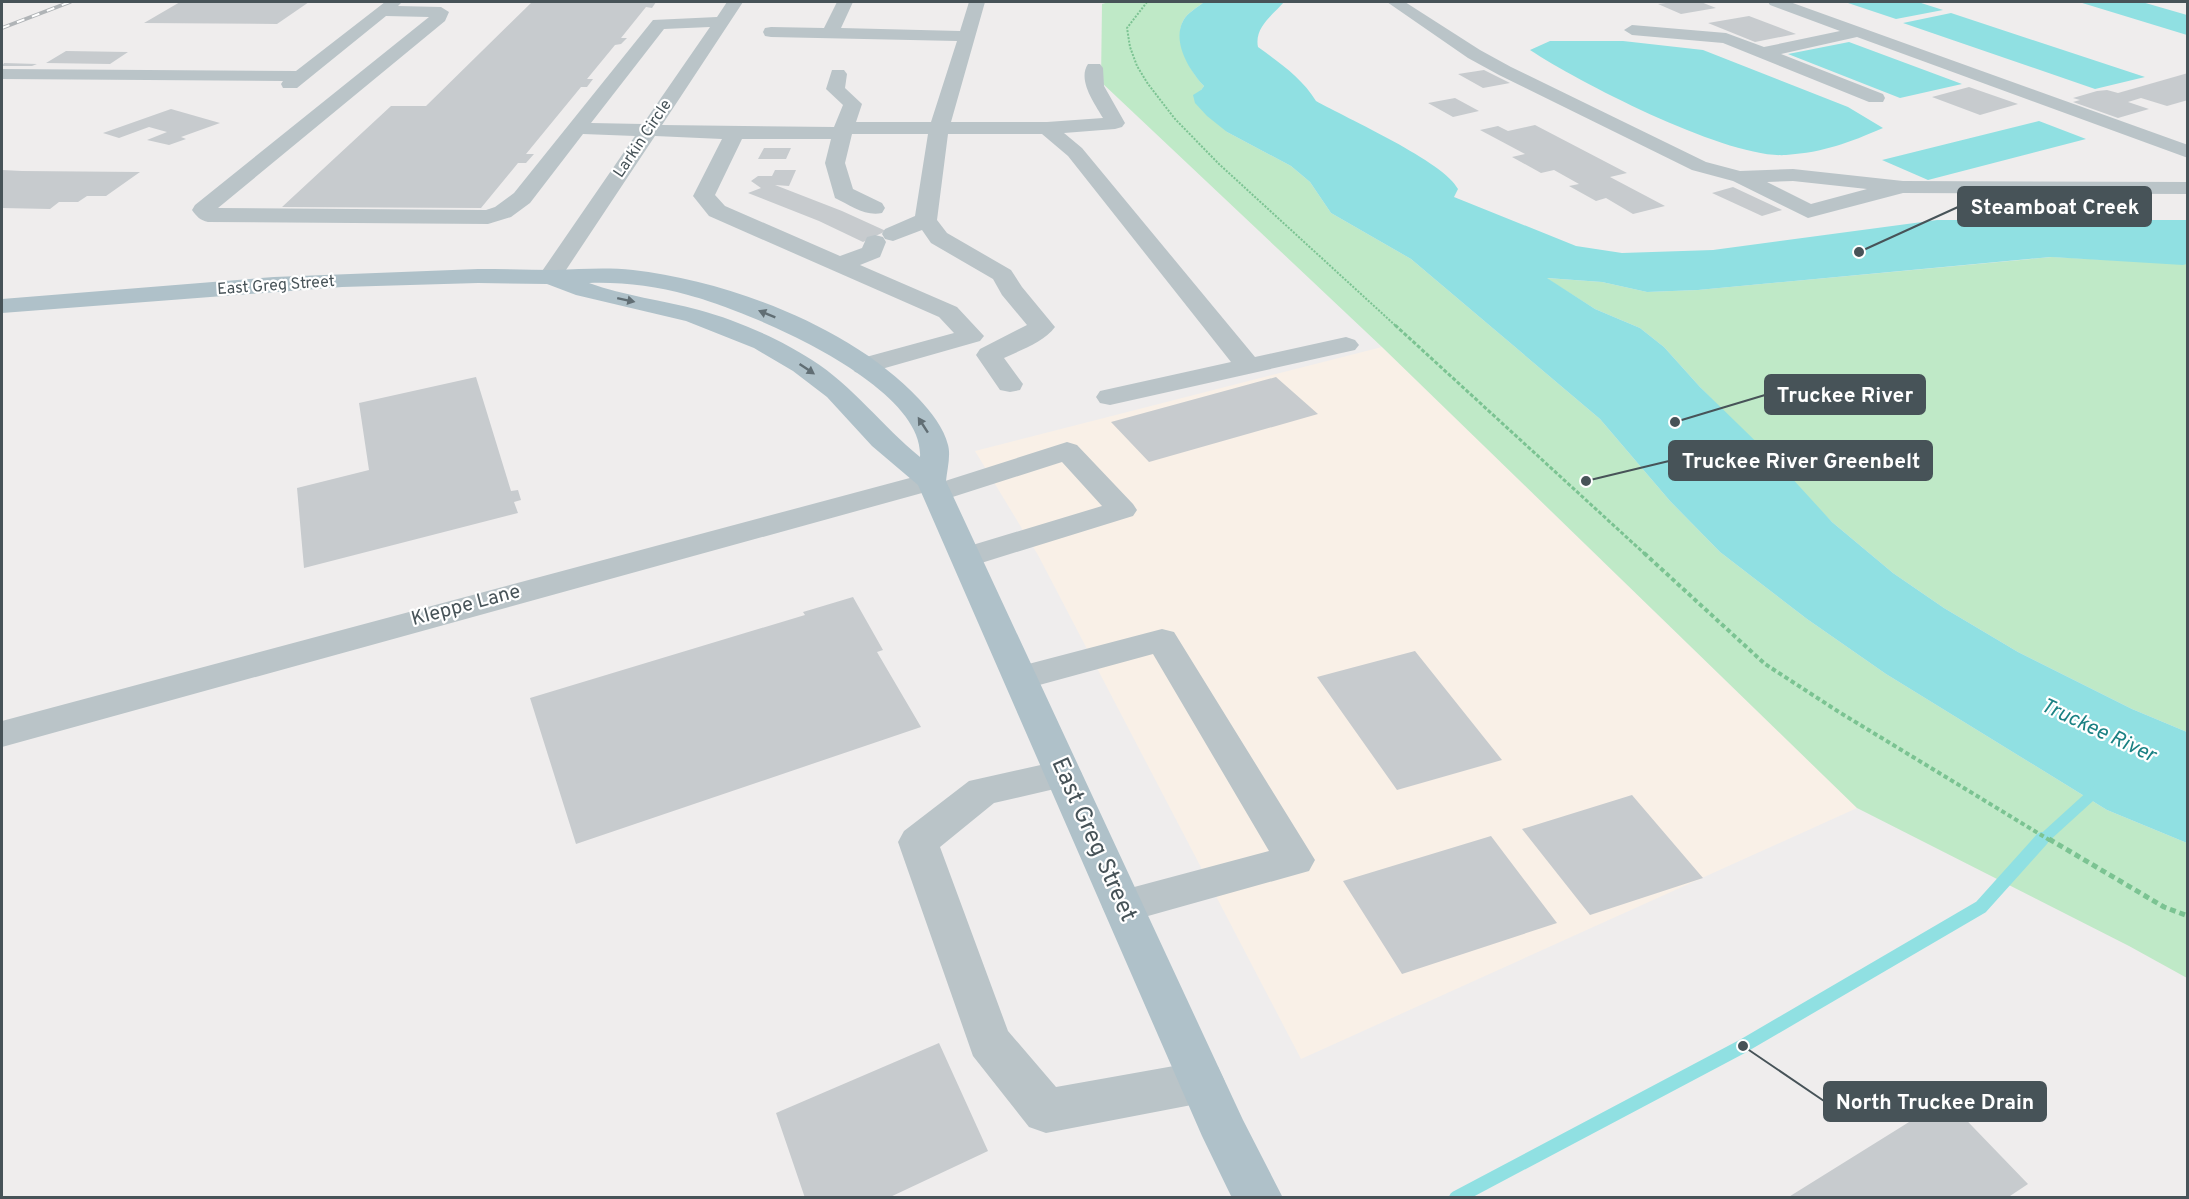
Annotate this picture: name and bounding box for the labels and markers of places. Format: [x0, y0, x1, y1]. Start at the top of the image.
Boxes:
callout: Steamboat Creek [1958, 187, 2151, 226]
callout: Truckee River [1765, 375, 1925, 414]
callout: Truckee River Greenbelt [1669, 441, 1932, 480]
callout: North Truckee Drain [1824, 1082, 2046, 1121]

